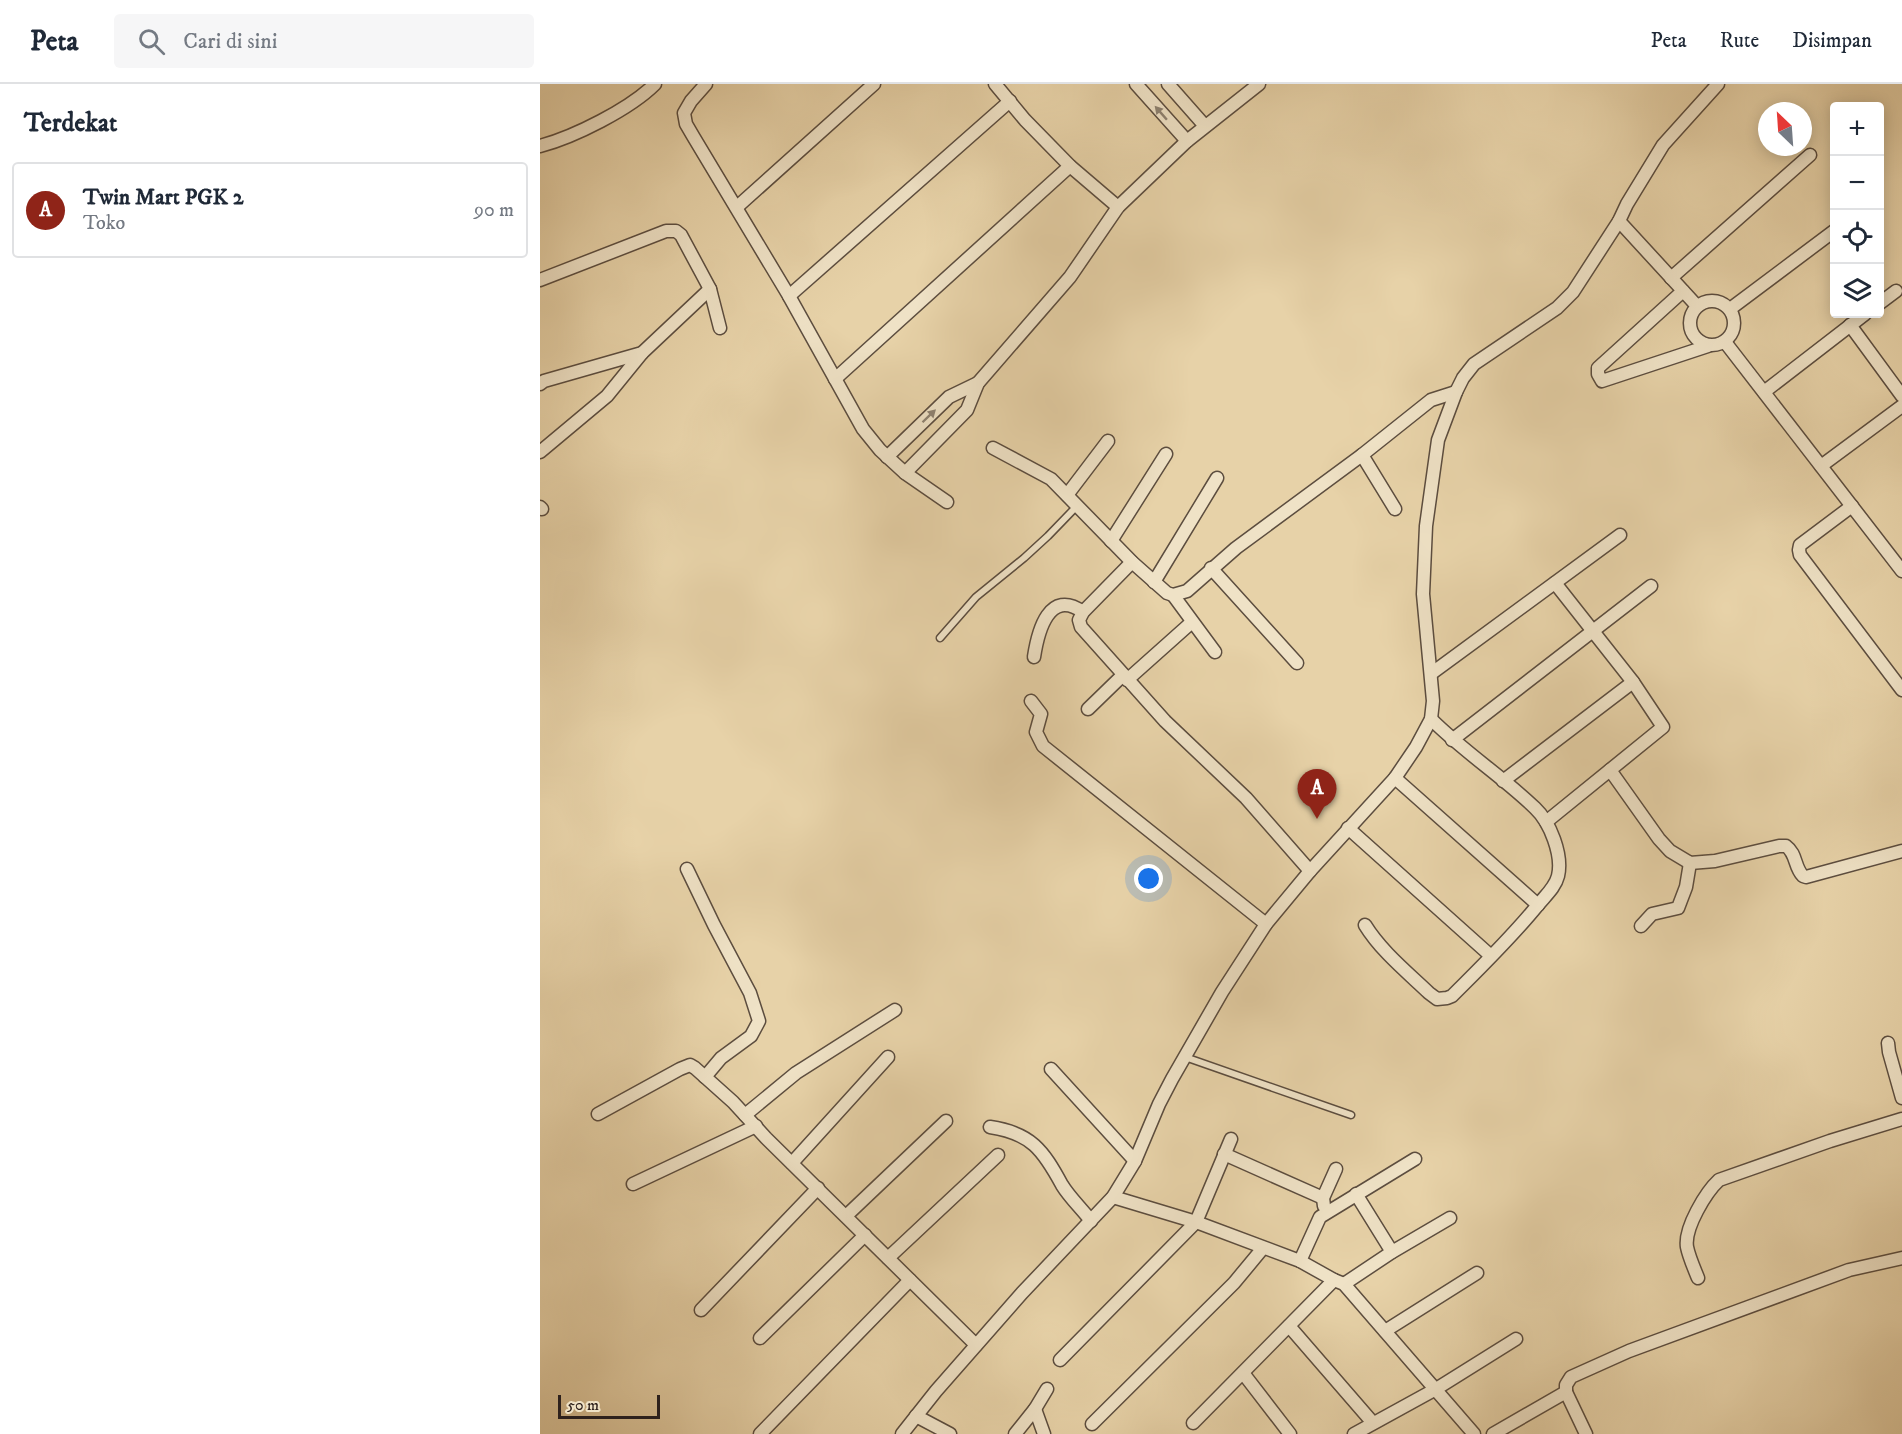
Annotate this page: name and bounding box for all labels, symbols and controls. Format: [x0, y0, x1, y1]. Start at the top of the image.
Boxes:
search box [114, 14, 534, 68]
text: Peta [30, 24, 78, 59]
icon: search [135, 25, 168, 58]
text: Cari di sini [183, 28, 277, 55]
text: Peta [1651, 28, 1687, 54]
text: Rute [1720, 28, 1759, 54]
text: Disimpan [1792, 28, 1872, 54]
north arrow [1758, 102, 1812, 156]
map controls [1830, 102, 1884, 318]
button: + [1830, 102, 1884, 156]
one-way arrow [1155, 106, 1168, 121]
text: Terdekat [24, 107, 117, 140]
button: − [1830, 156, 1884, 210]
text: Twin Mart PGK 2 [83, 184, 244, 211]
text: A [39, 198, 52, 223]
text: 90 m [474, 198, 514, 223]
button: locate [1830, 210, 1884, 264]
text: Toko [83, 211, 125, 236]
button: layers [1830, 264, 1884, 318]
one-way arrow [921, 410, 935, 424]
pin: A [1298, 770, 1336, 819]
your location [1134, 864, 1163, 893]
scale bar [558, 1392, 660, 1420]
text: 50 m [567, 1395, 599, 1415]

